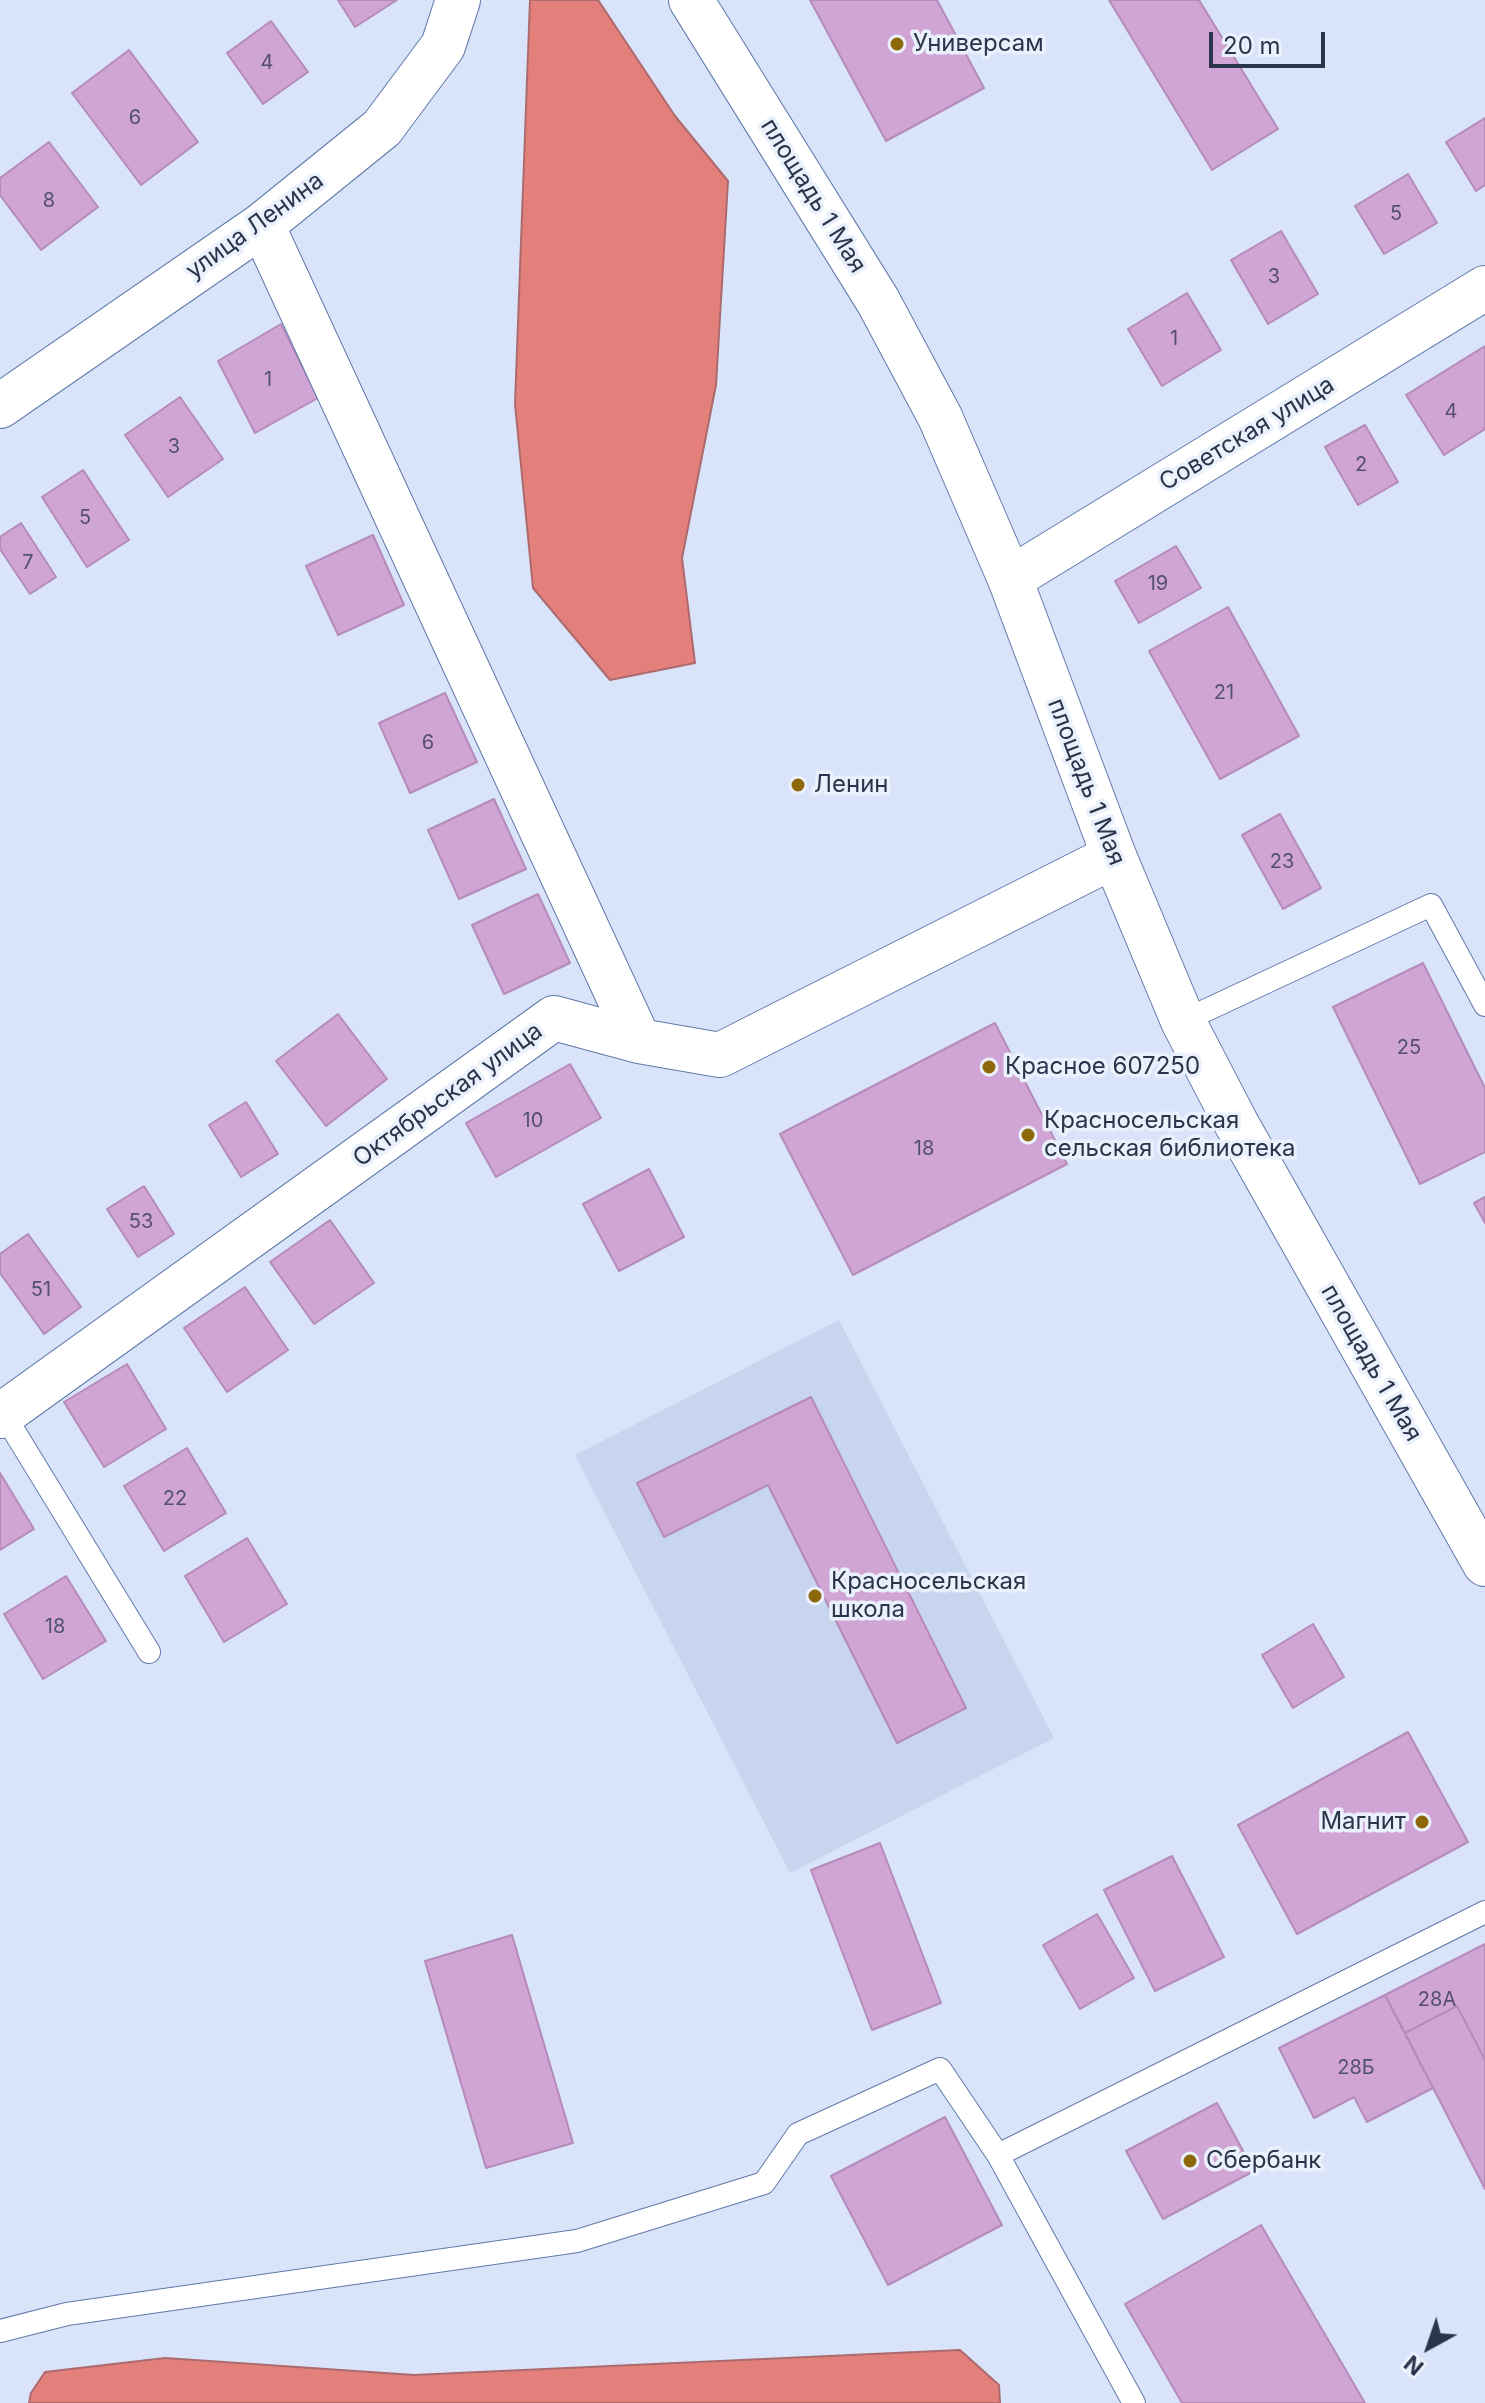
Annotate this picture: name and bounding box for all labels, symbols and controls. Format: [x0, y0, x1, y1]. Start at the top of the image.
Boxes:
scale bar [1213, 16, 1329, 66]
place label: Универсам [913, 30, 1044, 58]
text: 20 m [1223, 31, 1281, 60]
marker: Универсам [888, 35, 906, 53]
house number: 4 [261, 51, 273, 75]
house number: 6 [129, 106, 141, 130]
street label: площадь 1 Мая [754, 114, 872, 278]
street label: улица Ленина [181, 166, 329, 286]
house number: 8 [43, 189, 55, 213]
house number: 5 [1390, 202, 1402, 226]
house number: 3 [1268, 265, 1280, 289]
house number: 1 [1170, 327, 1178, 351]
house number: 1 [264, 368, 272, 392]
street label: Советская улица [1154, 370, 1340, 498]
house number: 4 [1445, 400, 1457, 424]
house number: 3 [168, 435, 180, 459]
house number: 2 [1355, 453, 1367, 477]
house number: 5 [79, 506, 91, 530]
house number: 7 [22, 551, 34, 575]
house number: 19 [1148, 572, 1168, 596]
house number: 21 [1214, 681, 1234, 705]
street label: площадь 1 Мая [1041, 695, 1131, 869]
house number: 6 [422, 731, 434, 755]
place label: Ленин [814, 771, 889, 799]
marker: Ленин [789, 776, 807, 794]
house number: 23 [1270, 850, 1294, 874]
street label: Октябрьская улица [348, 1017, 548, 1173]
house number: 25 [1397, 1036, 1421, 1060]
place label: Красное 607250 [1005, 1053, 1200, 1081]
marker: Красное 607250 [980, 1058, 998, 1076]
place label: Красносельская сельская библиотека [1044, 1107, 1295, 1163]
house number: 10 [523, 1109, 543, 1133]
marker: Красносельская сельская библиотека [1019, 1126, 1037, 1144]
house number: 18 [914, 1137, 934, 1161]
house number: 53 [129, 1210, 153, 1234]
house number: 51 [31, 1278, 51, 1302]
street label: площадь 1 Мая [1314, 1280, 1428, 1446]
house number: 22 [163, 1487, 187, 1511]
place label: Красносельская школа [831, 1568, 1026, 1624]
marker: Красносельская школа [806, 1587, 824, 1605]
house number: 18 [45, 1615, 65, 1639]
place label: Магнит [1320, 1808, 1406, 1836]
marker: Магнит [1413, 1813, 1431, 1831]
house number: 28А [1418, 1988, 1456, 2012]
house number: 28Б [1337, 2056, 1375, 2080]
place label: Сбербанк [1206, 2147, 1321, 2175]
marker: Сбербанк [1181, 2152, 1199, 2170]
north arrow [1389, 2307, 1469, 2387]
text: N [1399, 2350, 1428, 2381]

